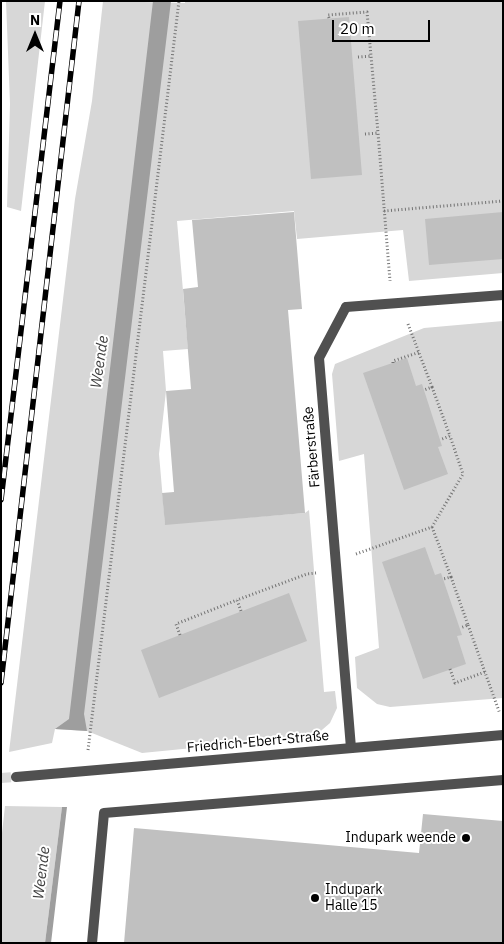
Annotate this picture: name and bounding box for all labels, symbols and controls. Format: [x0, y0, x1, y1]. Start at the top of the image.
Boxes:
north arrow [10, 10, 60, 60]
scale bar [334, 10, 432, 42]
text: N [30, 11, 40, 29]
text: 20 m [340, 19, 375, 38]
water label: Weende [87, 335, 113, 389]
street label: Färberstraße [300, 406, 324, 488]
street label: Friedrich-Ebert-Straße [186, 727, 330, 757]
place label: Indupark weende [345, 830, 456, 846]
marker: Indupark weende [460, 832, 472, 844]
water label: Weende [30, 846, 54, 900]
place label: Indupark Halle 15 [325, 882, 383, 914]
marker: Indupark Halle 15 [309, 892, 321, 904]

